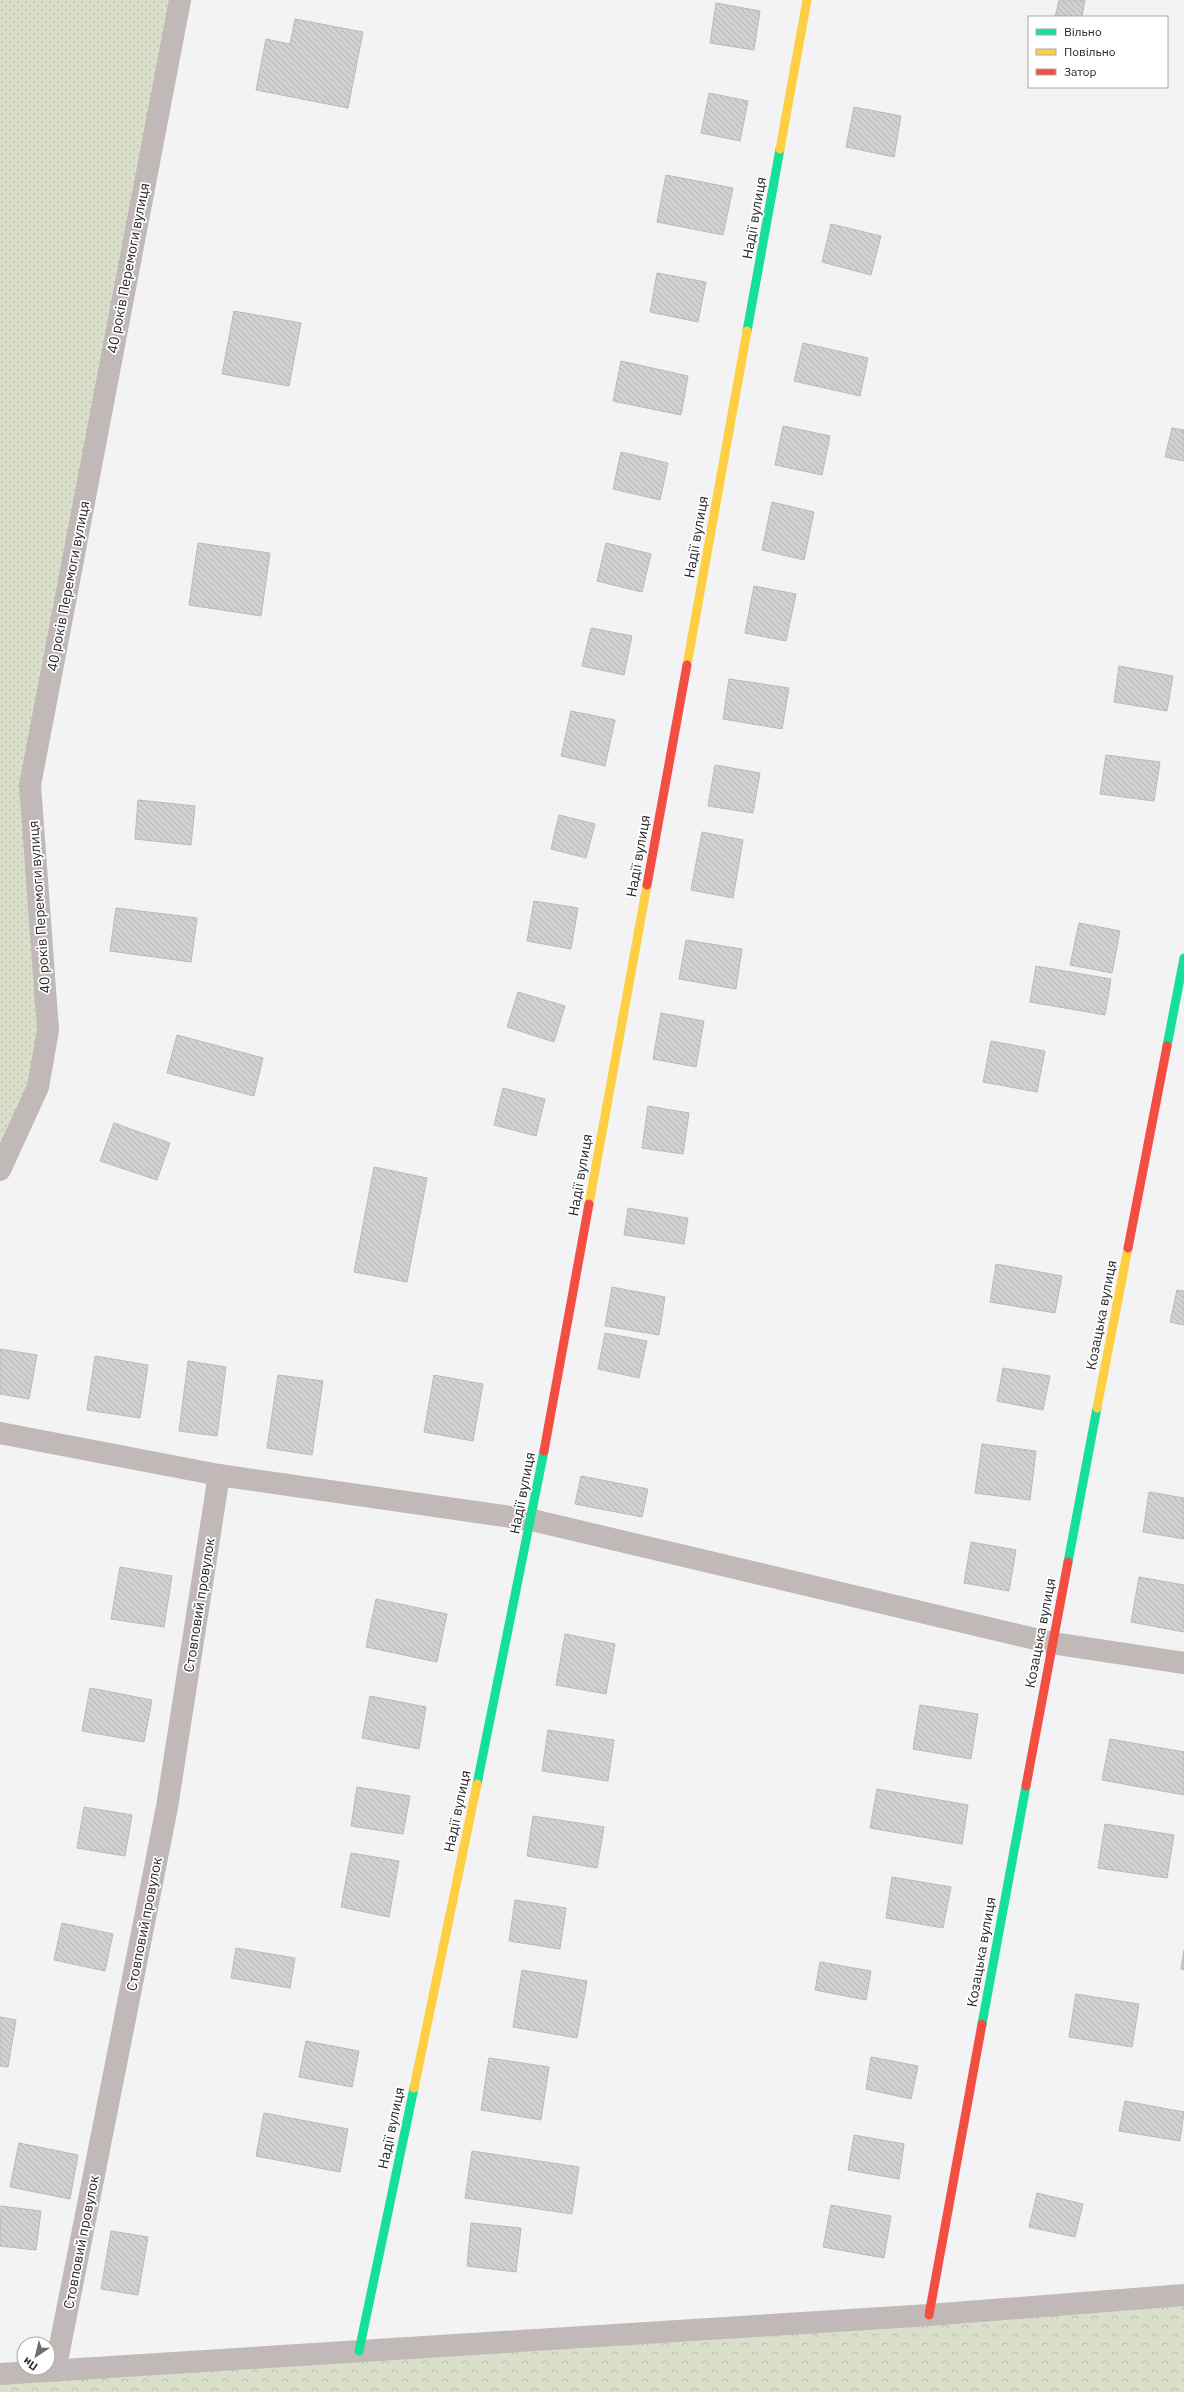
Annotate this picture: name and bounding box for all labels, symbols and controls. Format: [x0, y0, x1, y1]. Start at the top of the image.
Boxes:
legend [1028, 16, 1168, 88]
text: Вільно [1064, 24, 1102, 39]
text: Повільно [1064, 44, 1116, 59]
text: Затор [1064, 64, 1097, 79]
street label: Надії вулиця [738, 176, 770, 260]
street label: 40 років Перемоги вулиця [103, 181, 153, 355]
street label: Надії вулиця [680, 495, 712, 579]
street label: 40 років Перемоги вулиця [43, 499, 93, 673]
street label: Надії вулиця [622, 814, 654, 898]
street label: 40 років Перемоги вулиця [24, 820, 54, 994]
street label: Надії вулиця [564, 1133, 596, 1217]
street label: Козацька вулиця [1082, 1259, 1120, 1371]
street label: Надії вулиця [505, 1450, 539, 1536]
street label: Стовповий провулок [179, 1536, 219, 1674]
street label: Козацька вулиця [1021, 1577, 1059, 1689]
street label: Надії вулиця [440, 1768, 474, 1854]
street label: Стовповий провулок [122, 1855, 166, 1993]
street label: Козацька вулиця [962, 1895, 1000, 2009]
street label: Надії вулиця [374, 2085, 408, 2171]
street label: Стовповий провулок [59, 2173, 103, 2311]
north arrow [16, 2336, 56, 2376]
text: Пн [20, 2354, 40, 2374]

